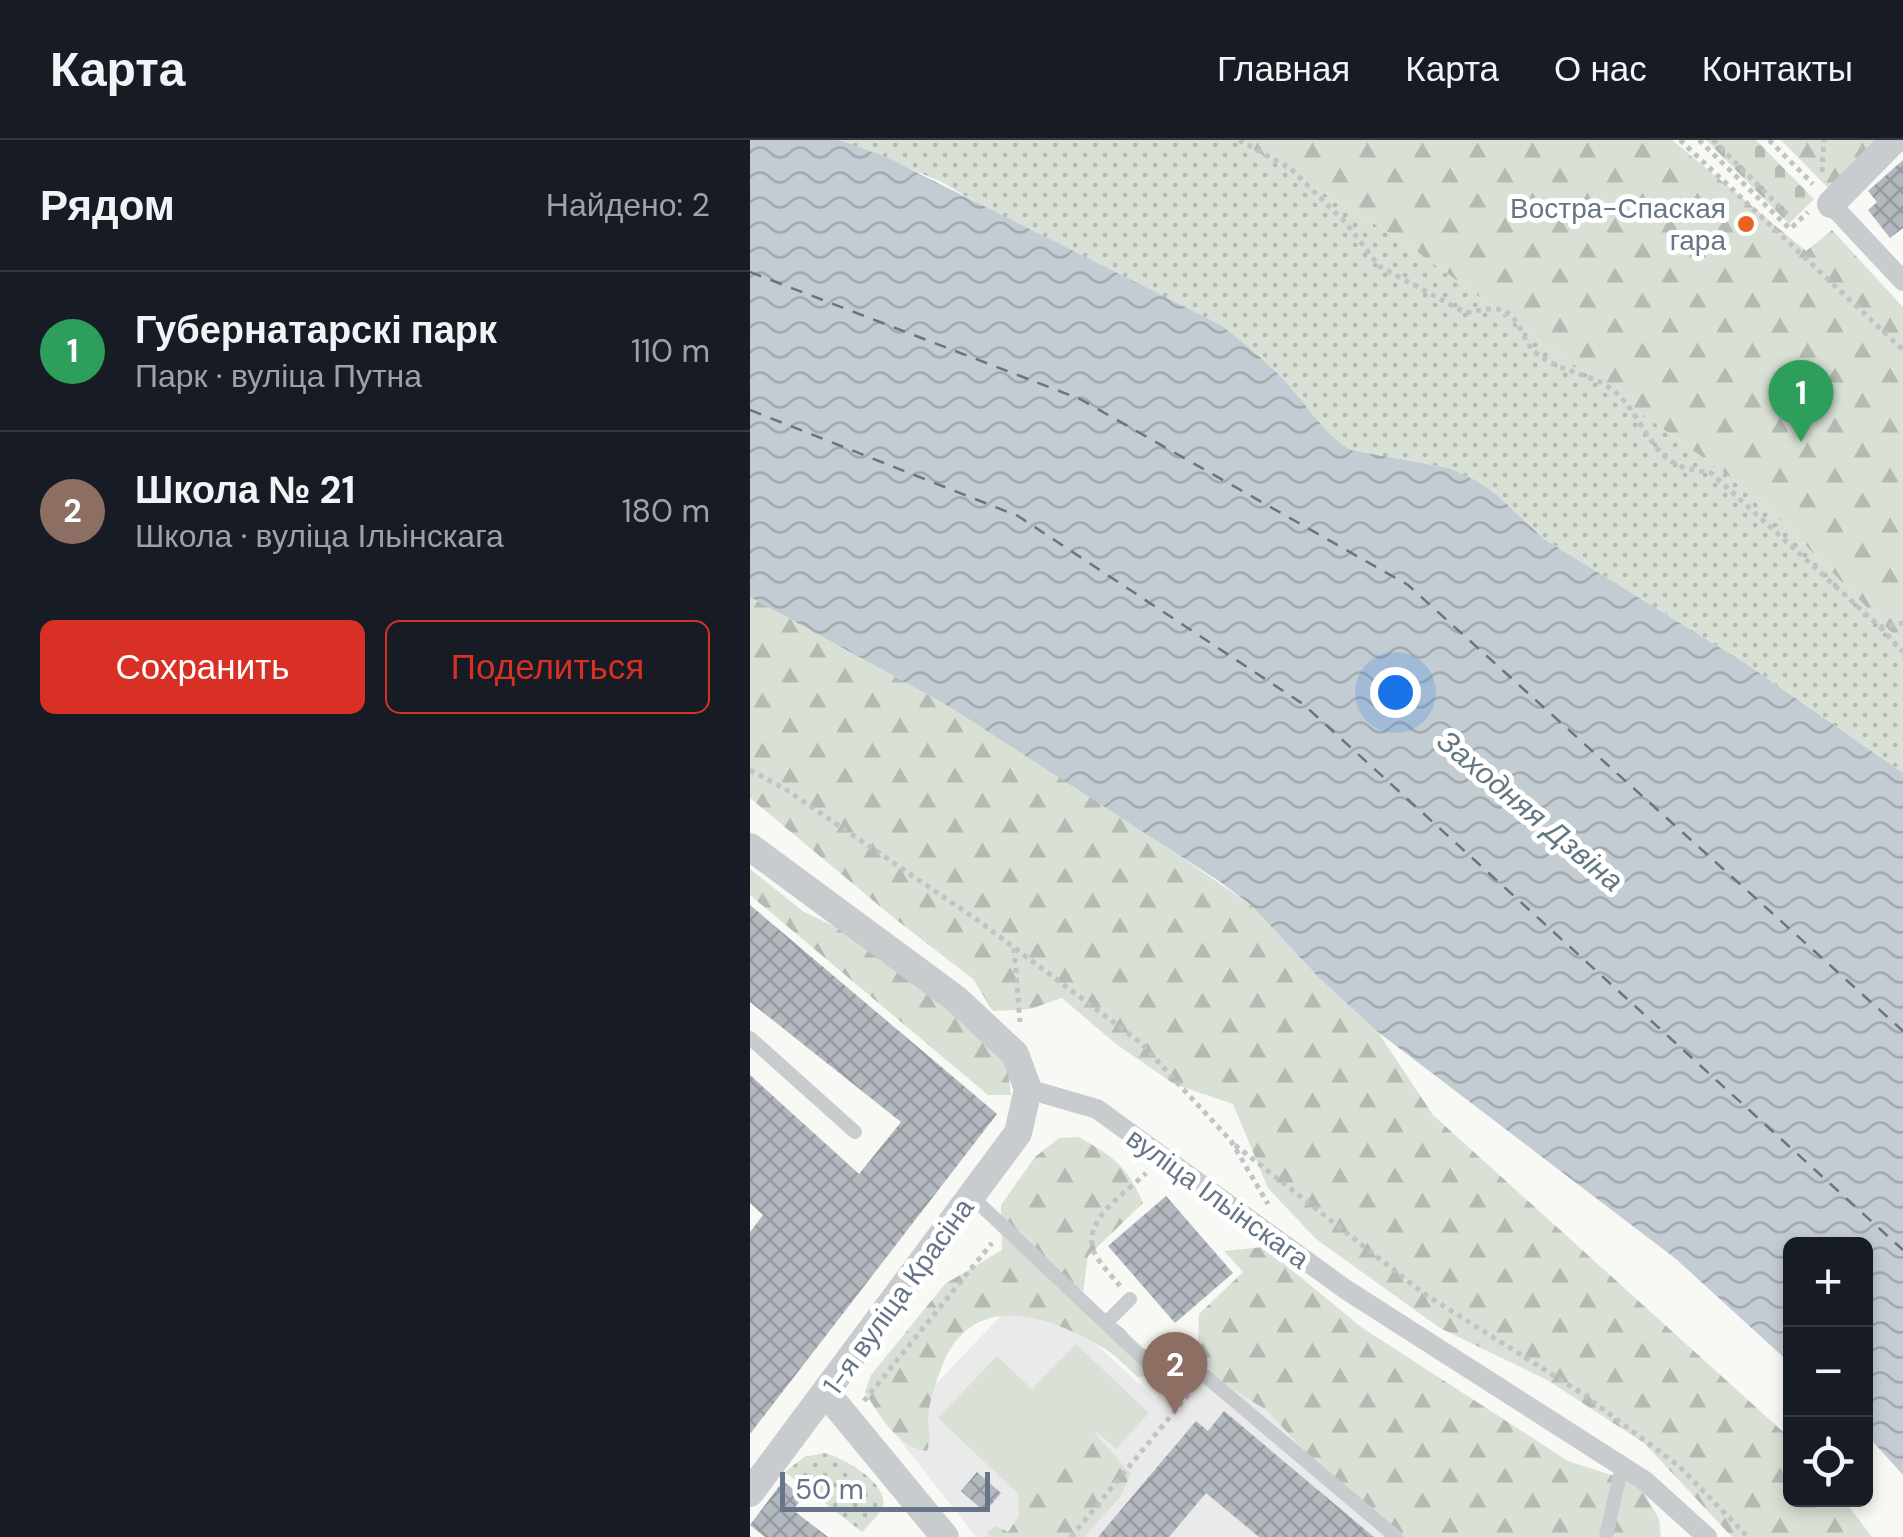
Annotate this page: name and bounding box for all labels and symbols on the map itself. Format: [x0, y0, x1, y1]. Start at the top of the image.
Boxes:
place label: Востра-Спаская гара [1510, 190, 1726, 259]
marker: Востра-Спаская гара [1735, 213, 1757, 235]
pin: 1 [1768, 360, 1834, 442]
your location [1370, 667, 1421, 718]
water label: Заходняя Дзвіна [1429, 721, 1631, 900]
street label: вуліца Ільінскага [1119, 1120, 1317, 1277]
street label: 1-я вуліца Красіна [815, 1190, 983, 1402]
pin: 2 [1142, 1332, 1208, 1414]
scale bar [780, 1467, 990, 1512]

